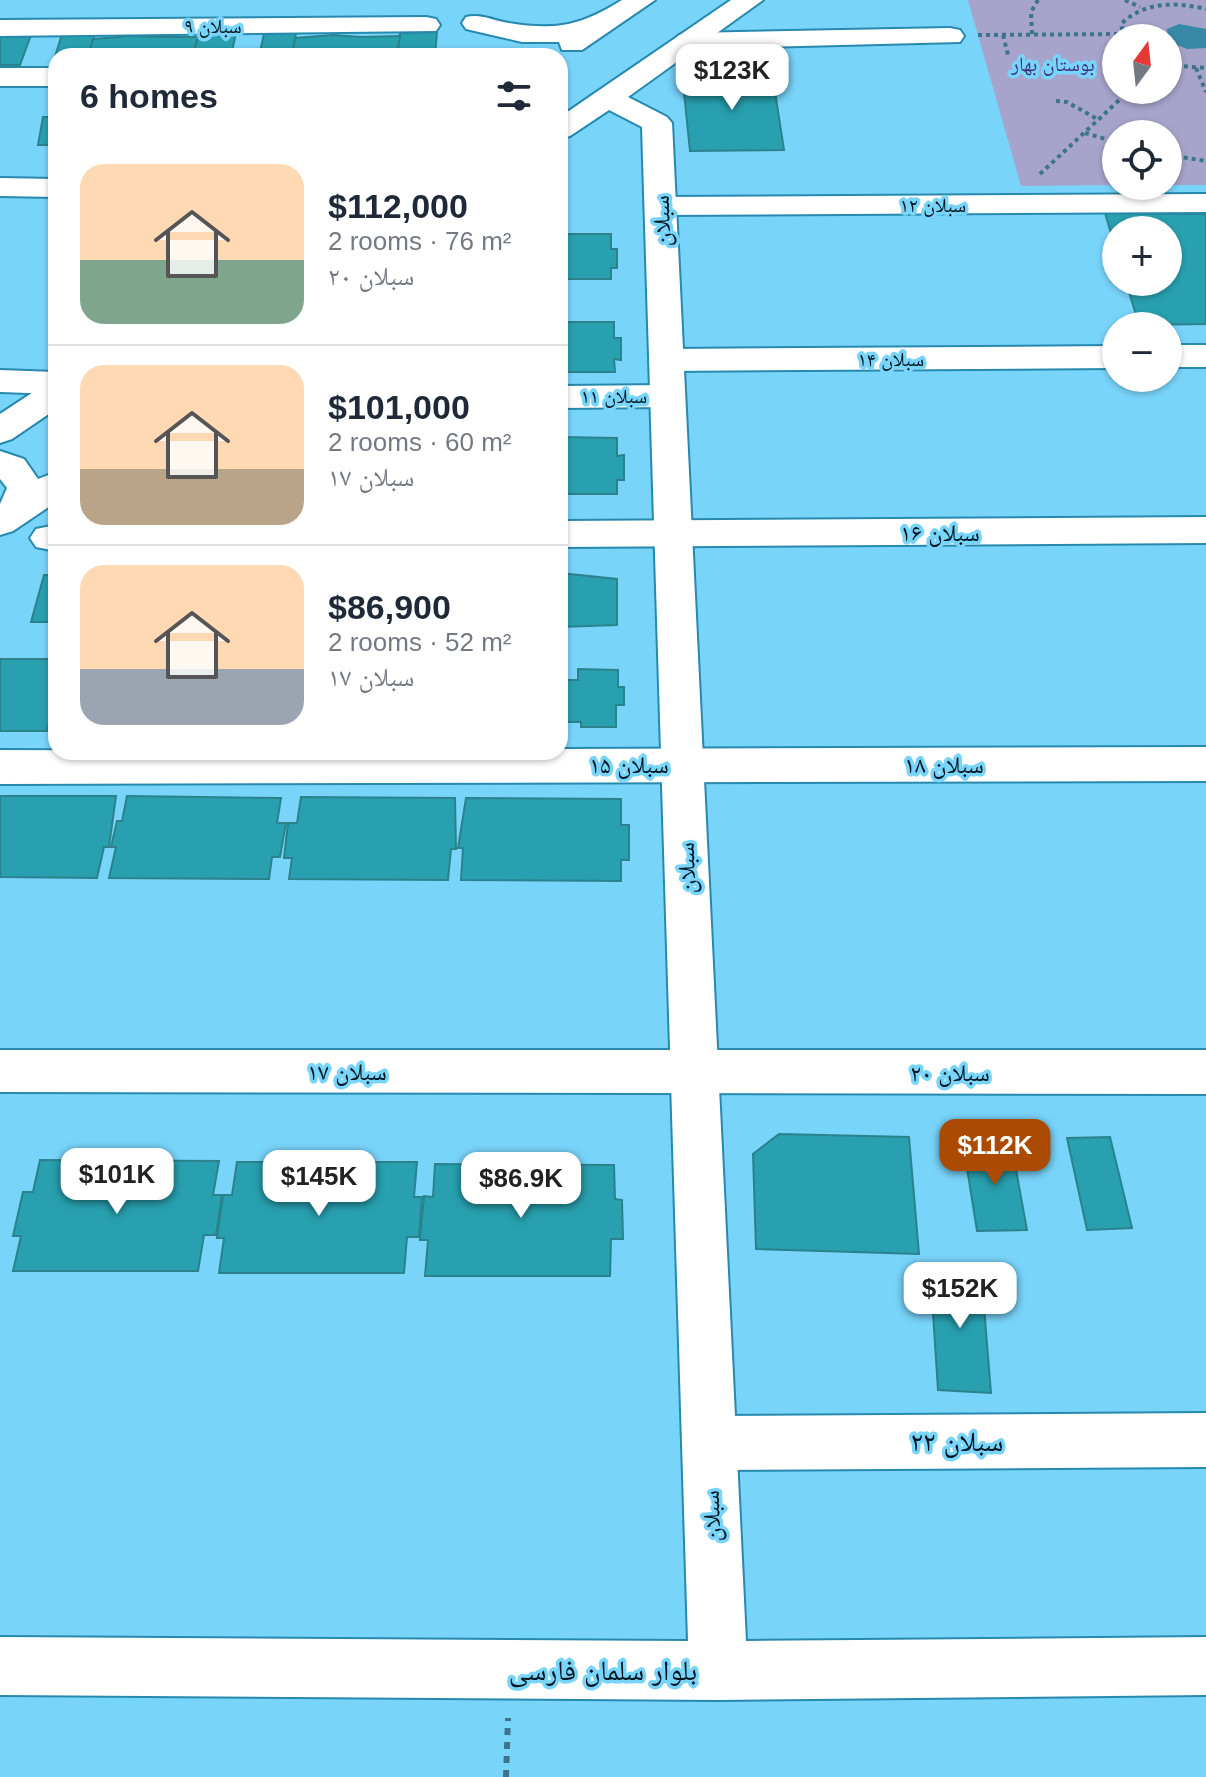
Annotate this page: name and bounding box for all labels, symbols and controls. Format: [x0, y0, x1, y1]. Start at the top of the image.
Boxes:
street label: سبلان ۹ [184, 15, 242, 38]
north arrow [1102, 24, 1182, 104]
map controls [1102, 24, 1182, 392]
pin: $123K [676, 44, 788, 112]
park label: بوستان بهار [1010, 53, 1095, 76]
text: $123K [694, 55, 770, 85]
icon: filters [492, 74, 536, 118]
text: 6 homes [80, 77, 218, 115]
button: locate [1102, 120, 1182, 200]
text: $112,000 [328, 187, 468, 225]
street label: سبلان ۱۲ [900, 194, 966, 217]
street label: سبلان [647, 195, 676, 247]
icon: home [144, 196, 240, 292]
button: + [1102, 216, 1182, 296]
text: 2 rooms · 76 m² [328, 226, 512, 256]
text: سبلان ۲۰ [328, 261, 414, 291]
button: − [1102, 312, 1182, 392]
street label: سبلان ۱۴ [858, 348, 924, 371]
street label: سبلان ۱۱ [581, 385, 647, 408]
text: $101,000 [328, 388, 470, 426]
icon: home [144, 397, 240, 493]
text: 2 rooms · 60 m² [328, 427, 512, 457]
text: سبلان ۱۷ [328, 462, 414, 492]
street label: سبلان ۱۶ [900, 519, 980, 547]
text: $86,900 [328, 588, 451, 626]
icon: home [144, 597, 240, 693]
text: 2 rooms · 52 m² [328, 627, 512, 657]
text: سبلان ۱۷ [328, 662, 414, 692]
street label: سبلان ۱۵ [589, 751, 669, 779]
street label: سبلان ۱۸ [904, 751, 984, 779]
street label: سبلان [672, 842, 701, 894]
street label: سبلان ۱۷ [307, 1058, 387, 1086]
street label: سبلان ۲۰ [910, 1059, 990, 1087]
pin: $112K [939, 1119, 1051, 1187]
text: $112K [957, 1130, 1033, 1160]
pin: $101K [61, 1148, 173, 1216]
pin: $145K [263, 1150, 375, 1218]
pin: $86.9K [456, 1152, 586, 1220]
text: $101K [79, 1159, 155, 1189]
text: $145K [281, 1161, 357, 1191]
text: $86.9K [479, 1163, 563, 1193]
pin: $152K [904, 1262, 1016, 1330]
text: $152K [922, 1273, 998, 1303]
street label: سبلان ۲۲ [910, 1426, 1004, 1458]
street label: سبلان [697, 1490, 726, 1542]
street label: بلوار سلمان فارسی [509, 1655, 697, 1688]

